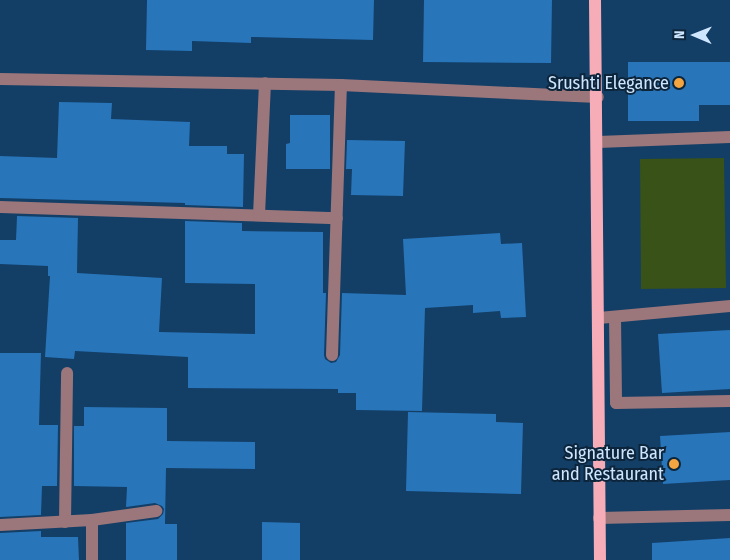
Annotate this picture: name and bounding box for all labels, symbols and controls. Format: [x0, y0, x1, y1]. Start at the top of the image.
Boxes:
north arrow [670, 10, 720, 60]
text: N [671, 30, 688, 39]
place label: Srushti Elegance [548, 72, 669, 94]
marker: Srushti Elegance [673, 77, 685, 89]
place label: Signature Bar and Restaurant [552, 443, 664, 486]
marker: Signature Bar and Restaurant [668, 458, 680, 470]

